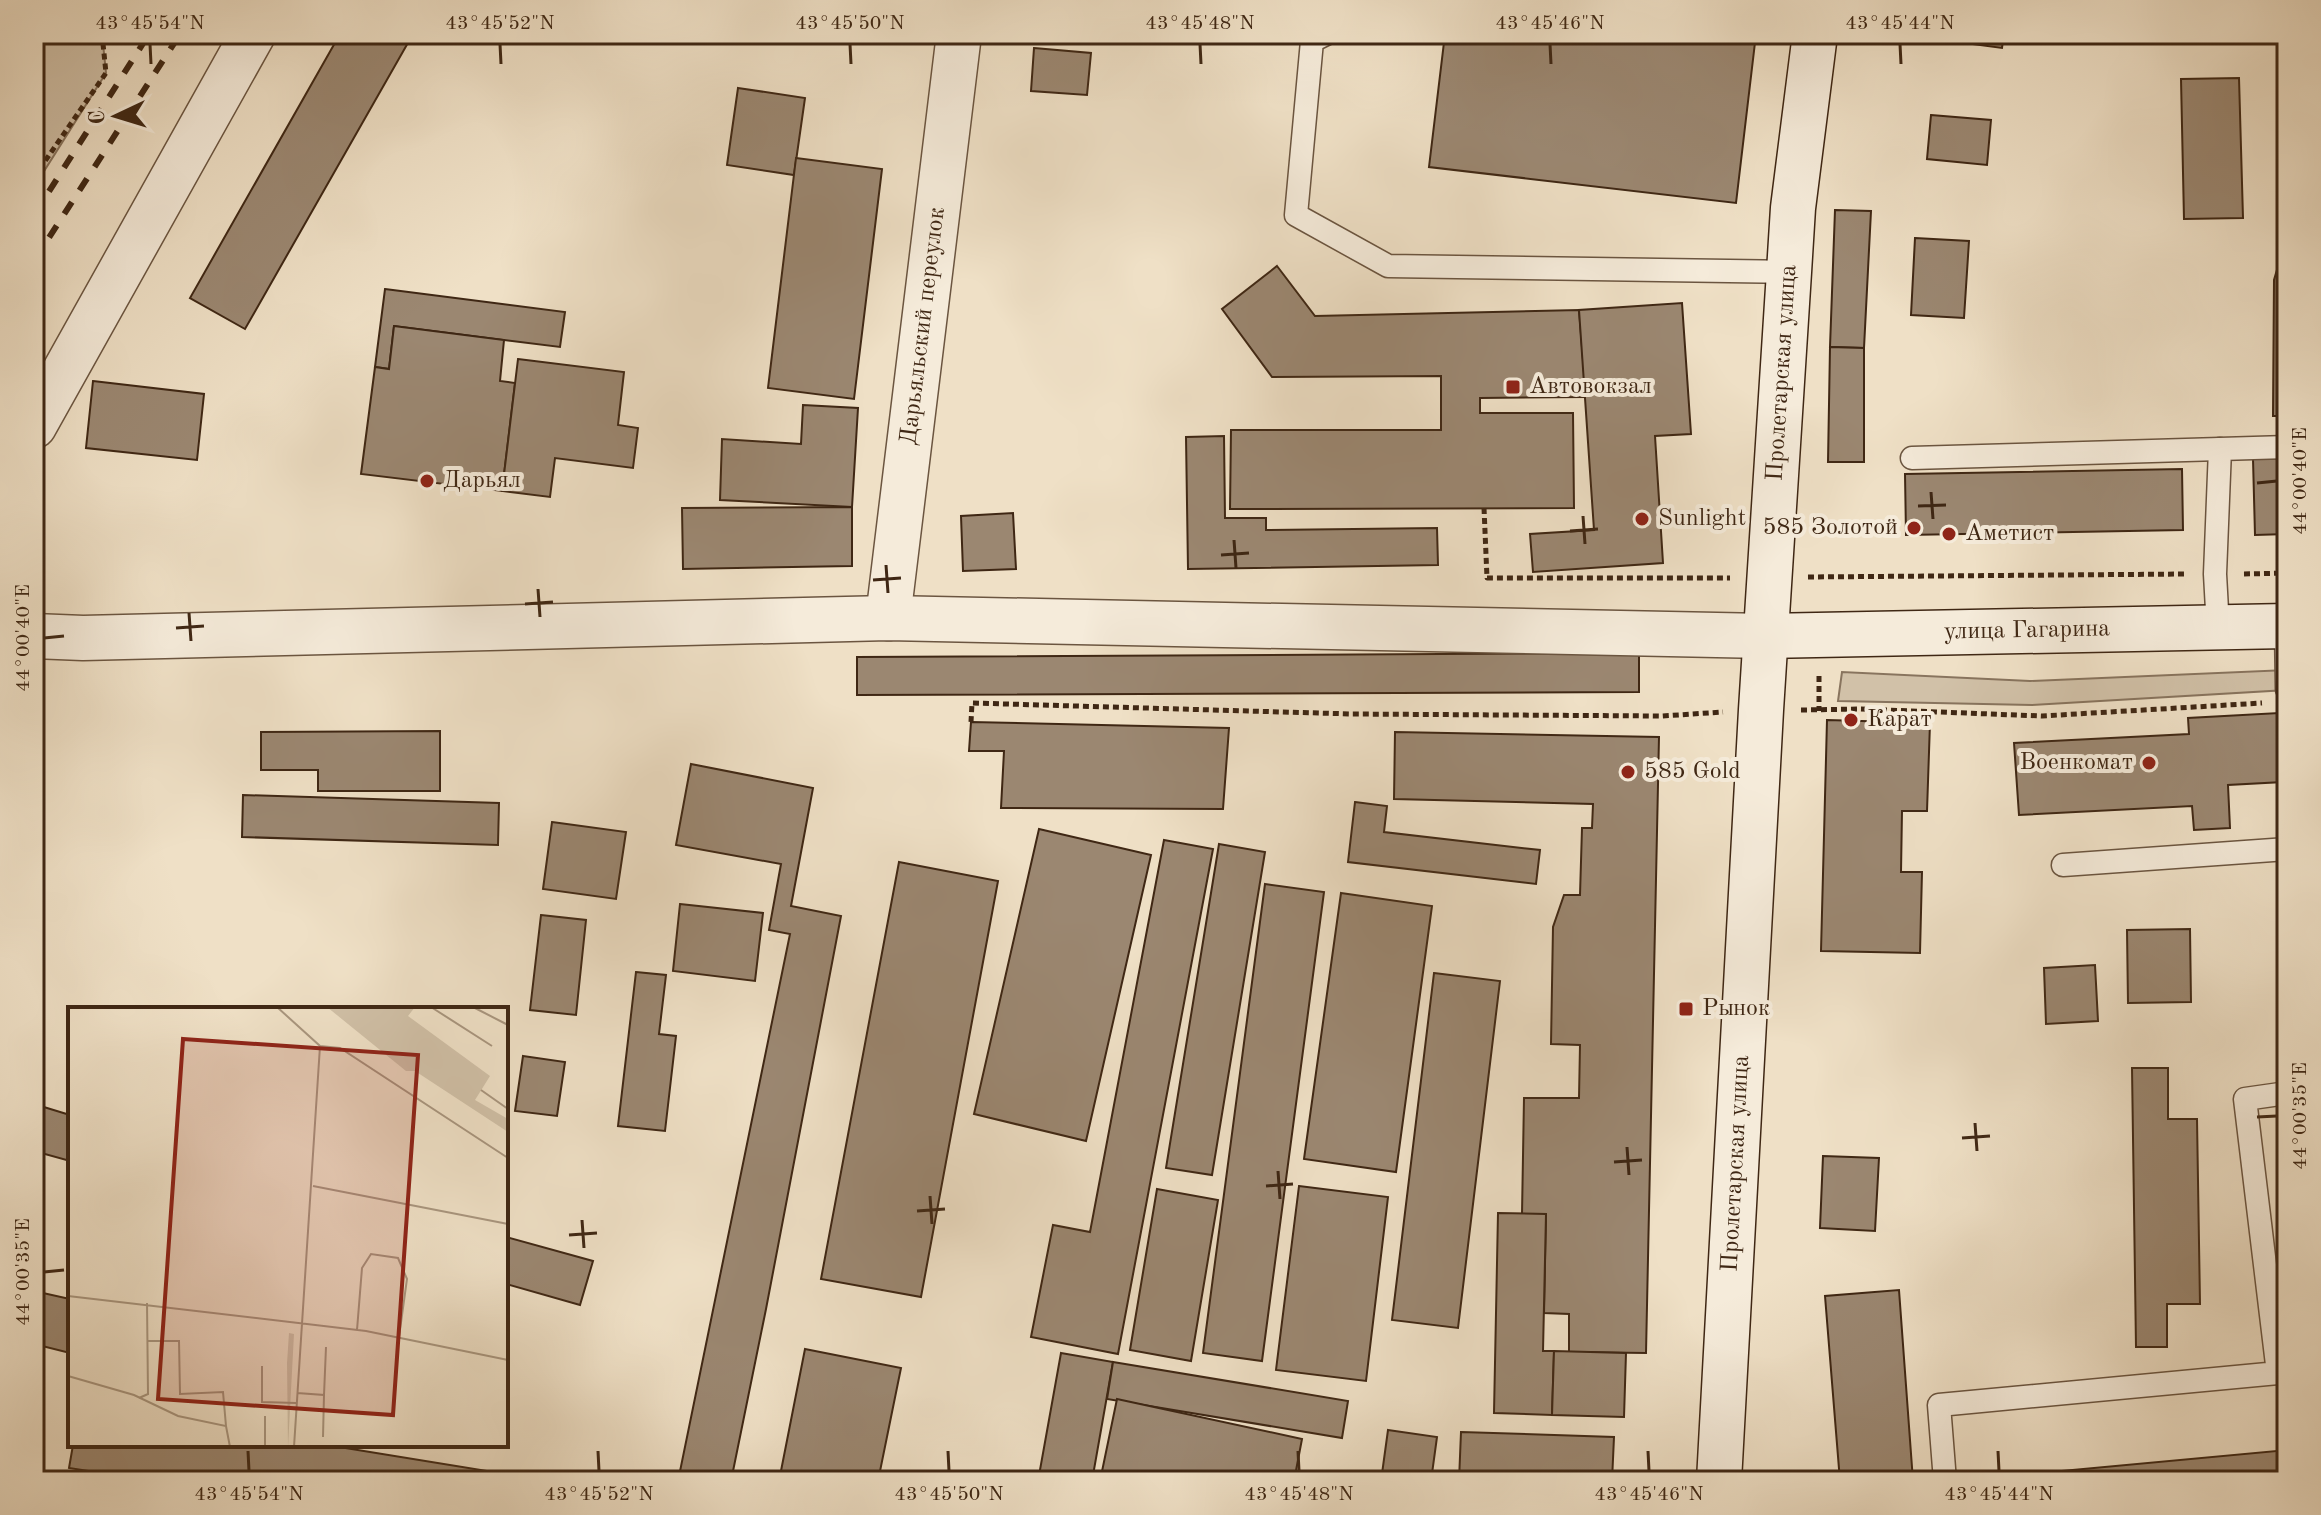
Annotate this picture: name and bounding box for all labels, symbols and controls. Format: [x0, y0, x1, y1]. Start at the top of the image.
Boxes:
text: 43°45'54"N [95, 14, 205, 34]
text: 43°45'52"N [445, 14, 555, 34]
text: 43°45'50"N [795, 14, 905, 34]
text: 43°45'48"N [1145, 14, 1255, 34]
text: 43°45'46"N [1495, 14, 1605, 34]
text: 43°45'44"N [1845, 14, 1955, 34]
north arrow [76, 76, 156, 156]
text: С [87, 109, 110, 125]
street label: Дарьяльский переулок [897, 206, 950, 446]
street label: Пролетарская улица [1764, 264, 1801, 482]
place label: Автовокзал [1529, 375, 1652, 399]
marker: Автовокзал [1504, 378, 1522, 396]
text: 44°00'40"E [2291, 427, 2311, 535]
place label: Дарьял [443, 469, 521, 493]
marker: Дарьял [418, 472, 436, 490]
place label: Sunlight [1658, 507, 1746, 531]
marker: Sunlight [1633, 510, 1651, 528]
place label: 585 Золотой [1762, 516, 1898, 540]
marker: 585 Золотой [1905, 519, 1923, 537]
place label: Аметист [1965, 522, 2054, 546]
marker: Аметист [1940, 525, 1958, 543]
text: 44°00'40"E [14, 584, 34, 692]
street label: улица Гагарина [1944, 617, 2110, 645]
place label: Карат [1867, 708, 1932, 732]
marker: Карат [1842, 711, 1860, 729]
place label: Военкомат [2019, 751, 2133, 775]
marker: Военкомат [2140, 754, 2158, 772]
place label: 585 Gold [1644, 760, 1741, 784]
marker: 585 Gold [1619, 763, 1637, 781]
place label: Рынок [1702, 997, 1770, 1021]
marker: Рынок [1677, 1000, 1695, 1018]
inset map [68, 1007, 508, 1447]
street label: Пролетарская улица [1718, 1054, 1754, 1273]
text: 44°00'35"E [2291, 1062, 2311, 1170]
text: 44°00'35"E [14, 1218, 34, 1326]
text: 43°45'54"N [194, 1485, 304, 1505]
text: 43°45'52"N [544, 1485, 654, 1505]
text: 43°45'50"N [894, 1485, 1004, 1505]
text: 43°45'48"N [1244, 1485, 1354, 1505]
text: 43°45'46"N [1594, 1485, 1704, 1505]
text: 43°45'44"N [1944, 1485, 2054, 1505]

